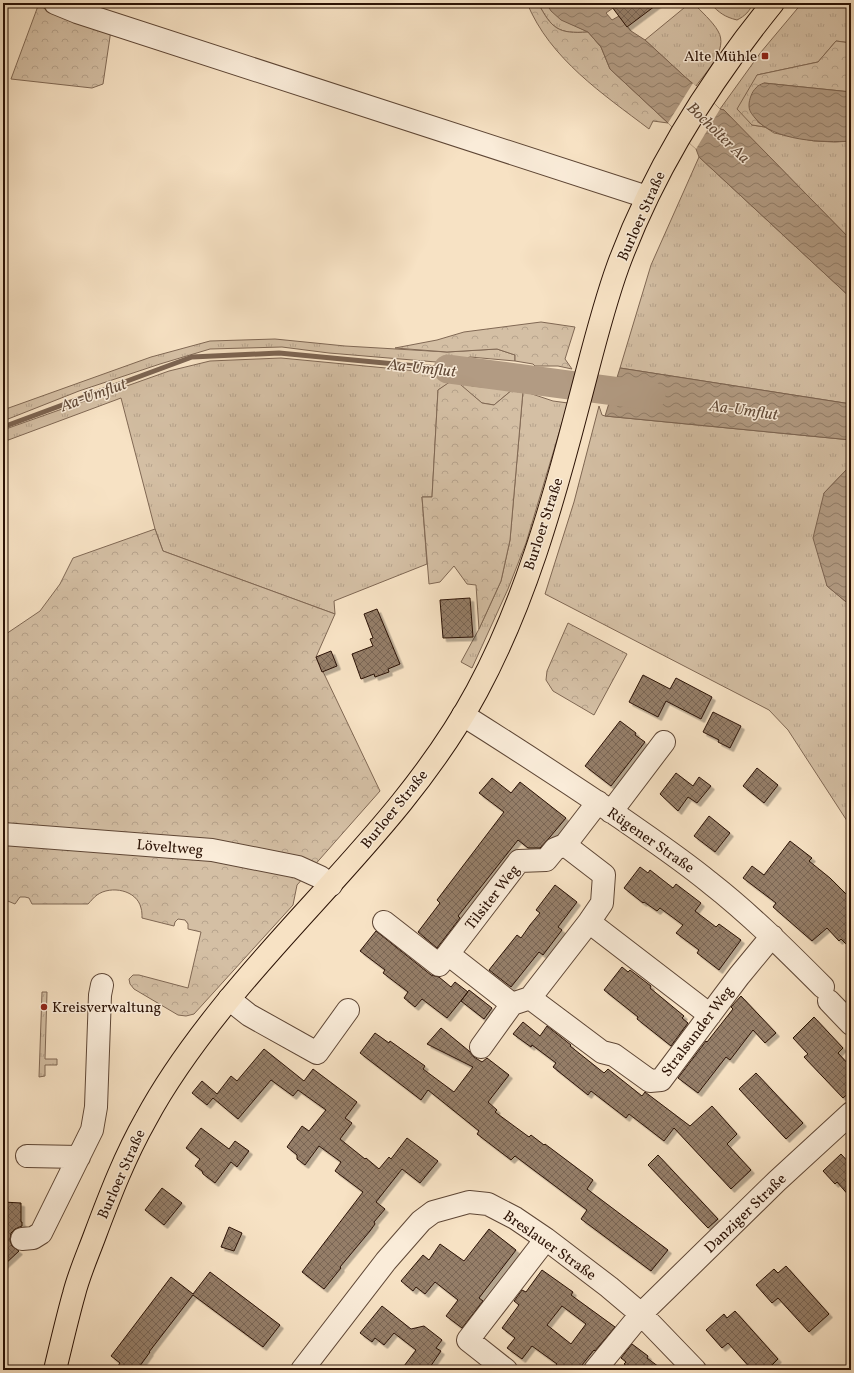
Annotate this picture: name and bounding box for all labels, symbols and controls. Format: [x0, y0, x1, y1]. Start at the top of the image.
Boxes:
place label: Alte Mühle [684, 47, 757, 68]
marker: Alte Mühle [760, 51, 770, 61]
water label: Bocholter Aa [681, 98, 754, 169]
street label: Burloer Straße [613, 168, 672, 265]
water label: Aa-Umflut [385, 354, 458, 384]
water label: Aa-Umflut [57, 373, 131, 418]
water label: Aa-Umflut [707, 395, 780, 427]
street label: Burloer Straße [520, 475, 569, 574]
street label: Burloer Straße [357, 766, 434, 854]
street label: Rügener Straße [602, 803, 698, 879]
street label: Löveltweg [136, 835, 205, 862]
street label: Tilsiter Weg [461, 861, 526, 935]
street label: Stralsunder Weg [657, 982, 739, 1082]
place label: Kreisverwaltung [52, 998, 162, 1019]
marker: Kreisverwaltung [39, 1002, 49, 1012]
street label: Burloer Straße [93, 1126, 152, 1223]
street label: Danziger Straße [700, 1169, 792, 1259]
street label: Breslauer Straße [498, 1206, 600, 1286]

